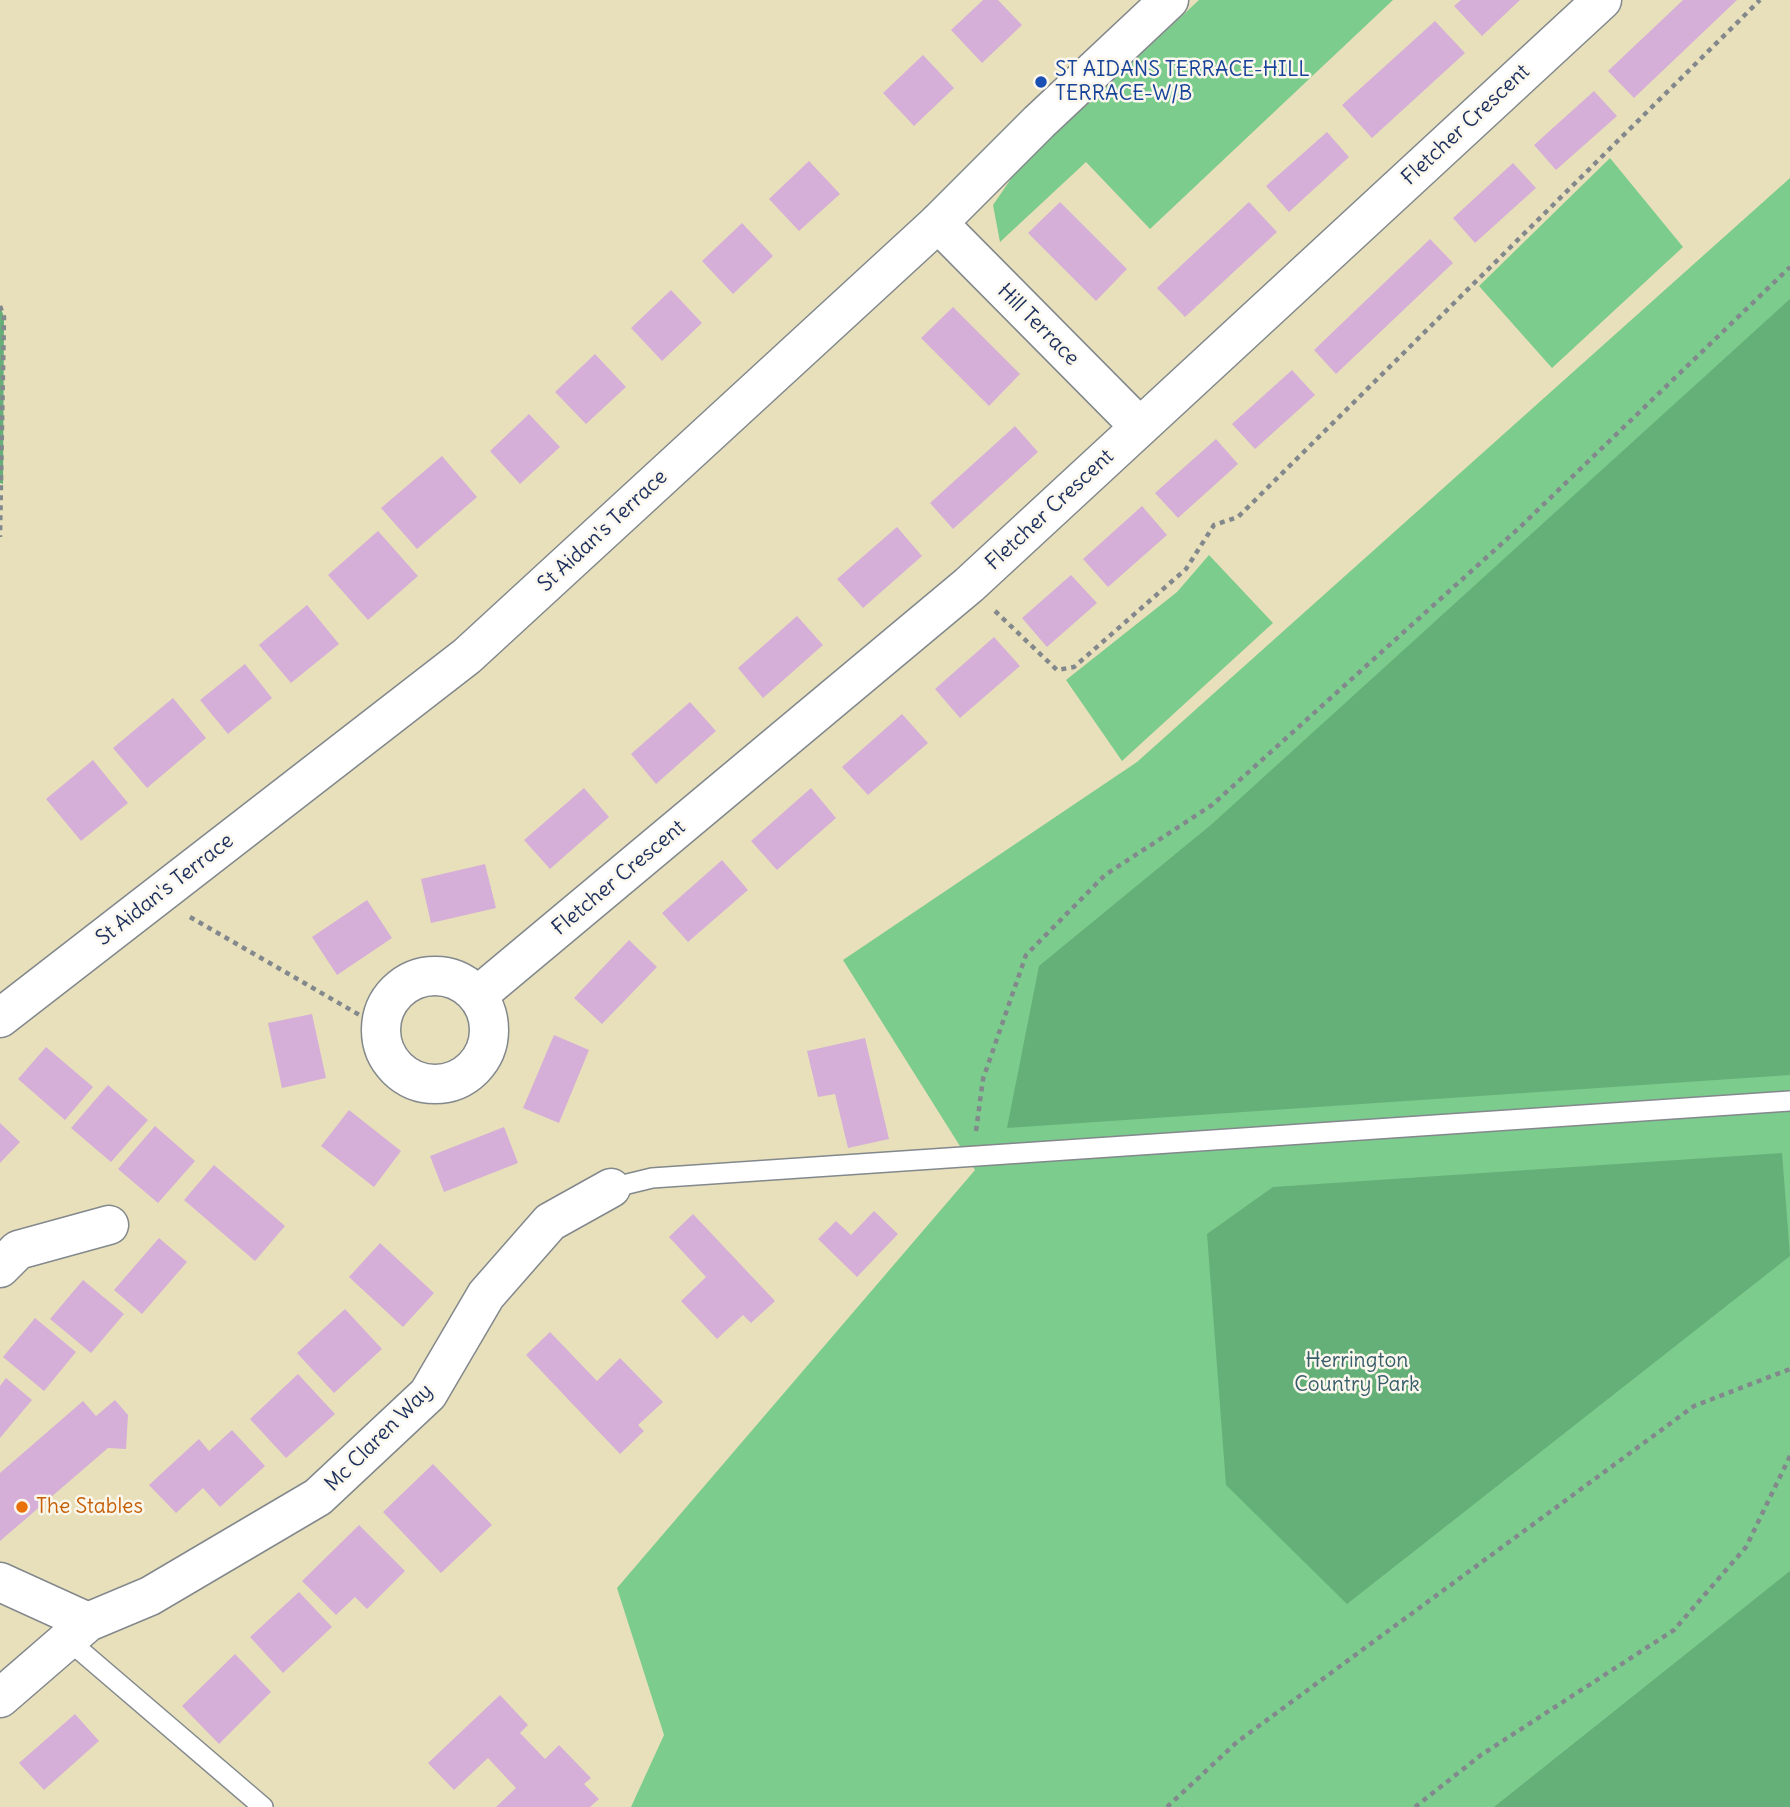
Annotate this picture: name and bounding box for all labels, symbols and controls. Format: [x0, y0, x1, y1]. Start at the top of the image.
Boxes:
place label: ST AIDANS TERRACE-HILL TERRACE-W/B [1055, 57, 1310, 107]
street label: Fletcher Crescent [1397, 59, 1535, 191]
marker: ST AIDANS TERRACE-HILL TERRACE-W/B [1033, 74, 1049, 90]
street label: Hill Terrace [992, 279, 1084, 371]
street label: Fletcher Crescent [981, 444, 1119, 576]
street label: St Aidan's Terrace [533, 465, 673, 597]
street label: Fletcher Crescent [547, 815, 691, 941]
street label: St Aidan's Terrace [91, 828, 239, 952]
park label: Herrington Country Park [1294, 1348, 1420, 1398]
street label: Mc Claren Way [320, 1379, 438, 1497]
place label: The Stables [36, 1494, 143, 1520]
marker: The Stables [14, 1499, 30, 1515]

